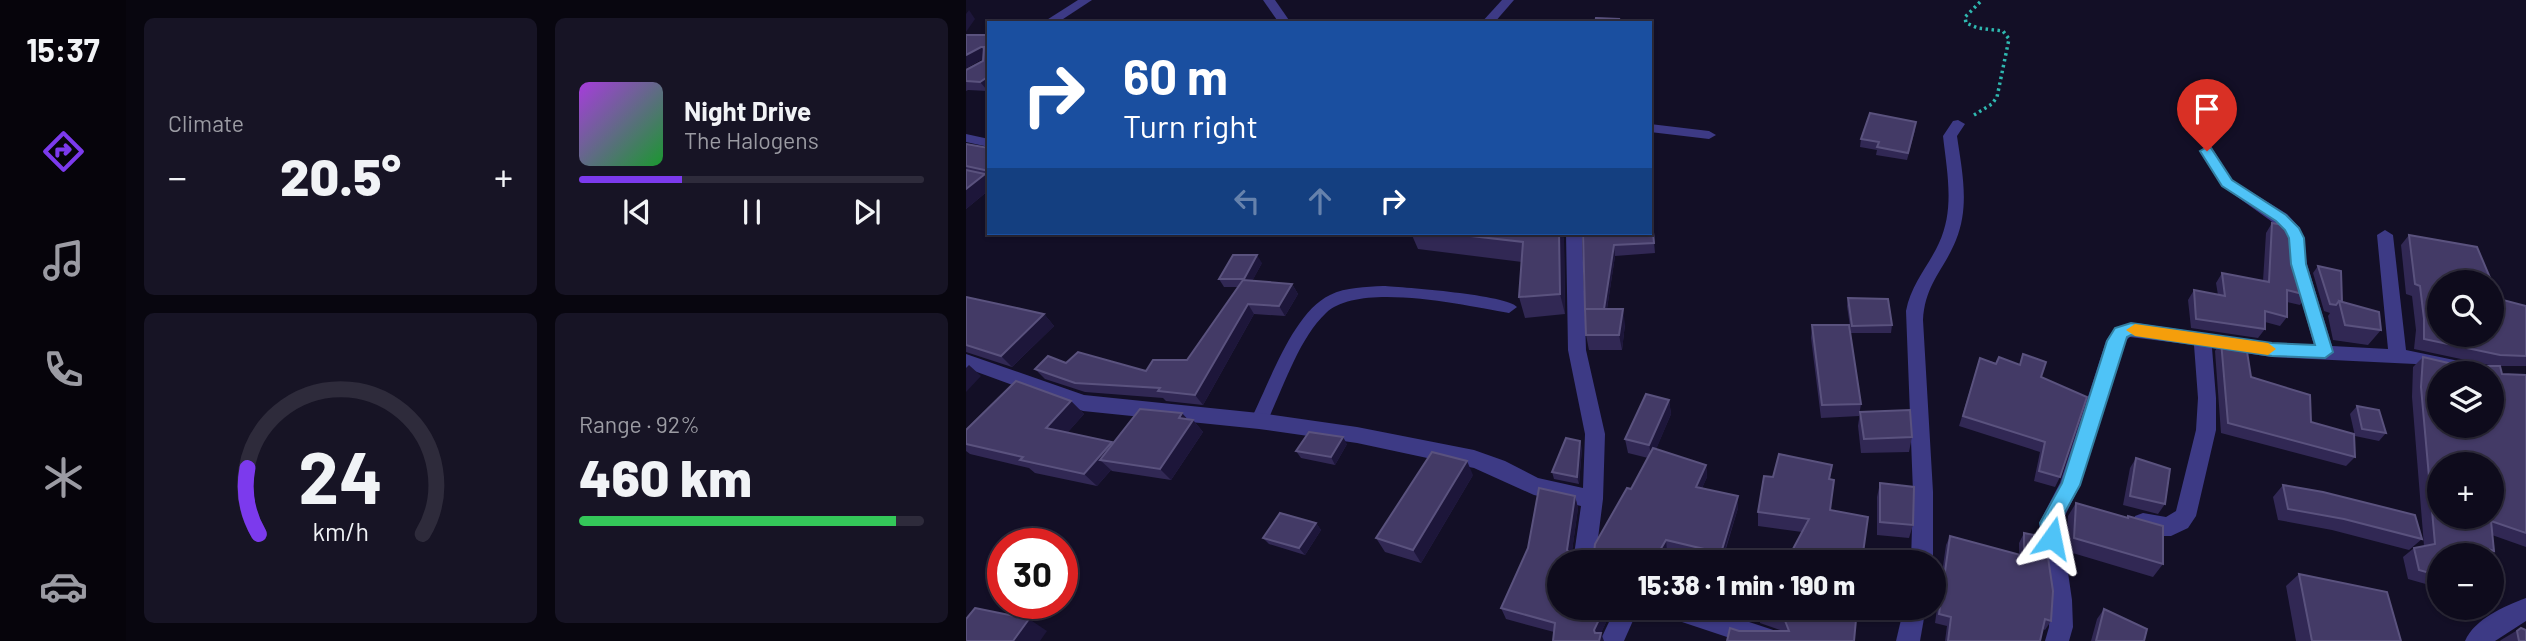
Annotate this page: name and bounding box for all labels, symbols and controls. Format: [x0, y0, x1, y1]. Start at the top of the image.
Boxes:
text: 15:37 [26, 30, 100, 68]
text: 60 m [1123, 46, 1228, 105]
icon: right [1008, 49, 1099, 140]
pin [2177, 79, 2237, 151]
icon: arrive [2188, 90, 2226, 128]
text: Night Drive [684, 95, 811, 126]
text: Turn right [1123, 106, 1258, 144]
text: Climate [168, 109, 244, 137]
text: The Halogens [684, 126, 819, 154]
icon: directions [39, 127, 88, 176]
text: 20.5° [280, 144, 401, 206]
text: − [168, 153, 187, 199]
text: + [494, 153, 513, 199]
icon: left [1228, 182, 1266, 220]
icon: ahead [1301, 182, 1339, 220]
icon: right [1374, 182, 1412, 220]
icon: previous [618, 193, 656, 231]
icon: pause [733, 193, 771, 231]
icon: next [848, 193, 886, 231]
icon: music [39, 236, 88, 285]
map controls [2427, 270, 2504, 620]
button: search [2427, 270, 2504, 347]
icon: phone [39, 345, 88, 394]
button: layers [2427, 361, 2504, 438]
text: Range · 92% [579, 410, 700, 438]
text: 24 [298, 431, 383, 519]
text: 460 km [579, 445, 752, 507]
button: + [2427, 452, 2504, 529]
icon: climate [39, 453, 88, 502]
position arrow [2015, 501, 2089, 575]
text: km/h [312, 516, 369, 546]
speed limit sign: 30 [987, 528, 1078, 619]
button: − [2427, 543, 2504, 620]
icon: car [39, 562, 88, 611]
text: 15:38 · 1 min · 190 m [1638, 569, 1855, 600]

